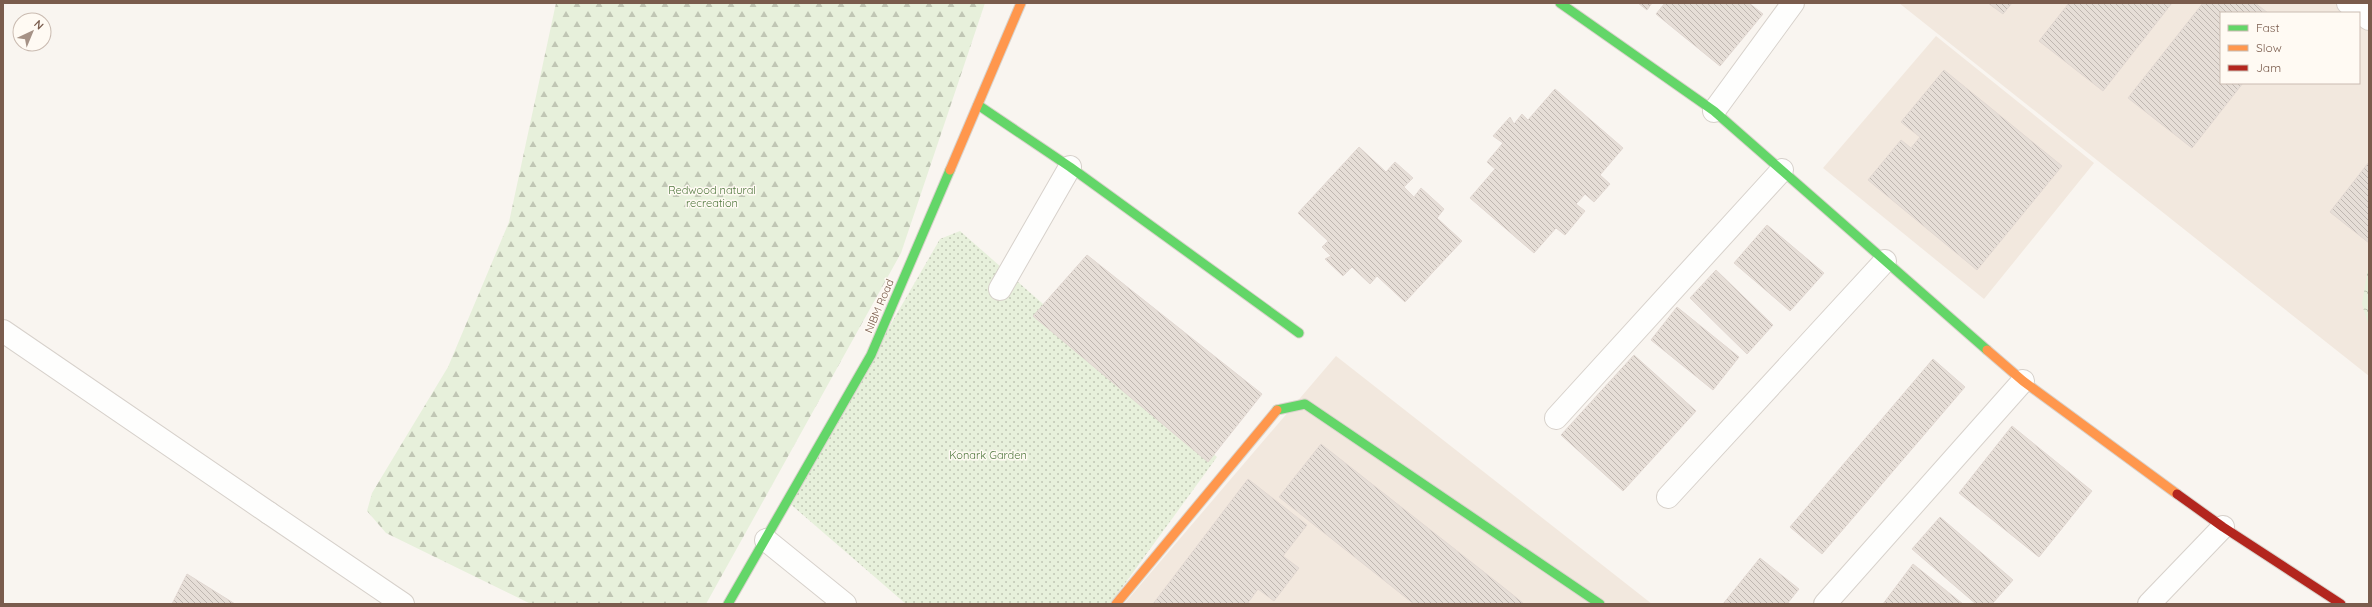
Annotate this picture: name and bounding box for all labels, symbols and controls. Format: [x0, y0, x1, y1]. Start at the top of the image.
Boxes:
north arrow [12, 12, 52, 52]
legend [2220, 12, 2360, 84]
text: N [31, 17, 47, 33]
text: Fast [2256, 20, 2280, 35]
text: Slow [2256, 40, 2282, 55]
text: Jam [2256, 60, 2281, 75]
park label: Redwood natural recreation [668, 183, 756, 210]
street label: NIBM Road [861, 277, 897, 335]
park label: Konark Garden [949, 448, 1027, 462]

